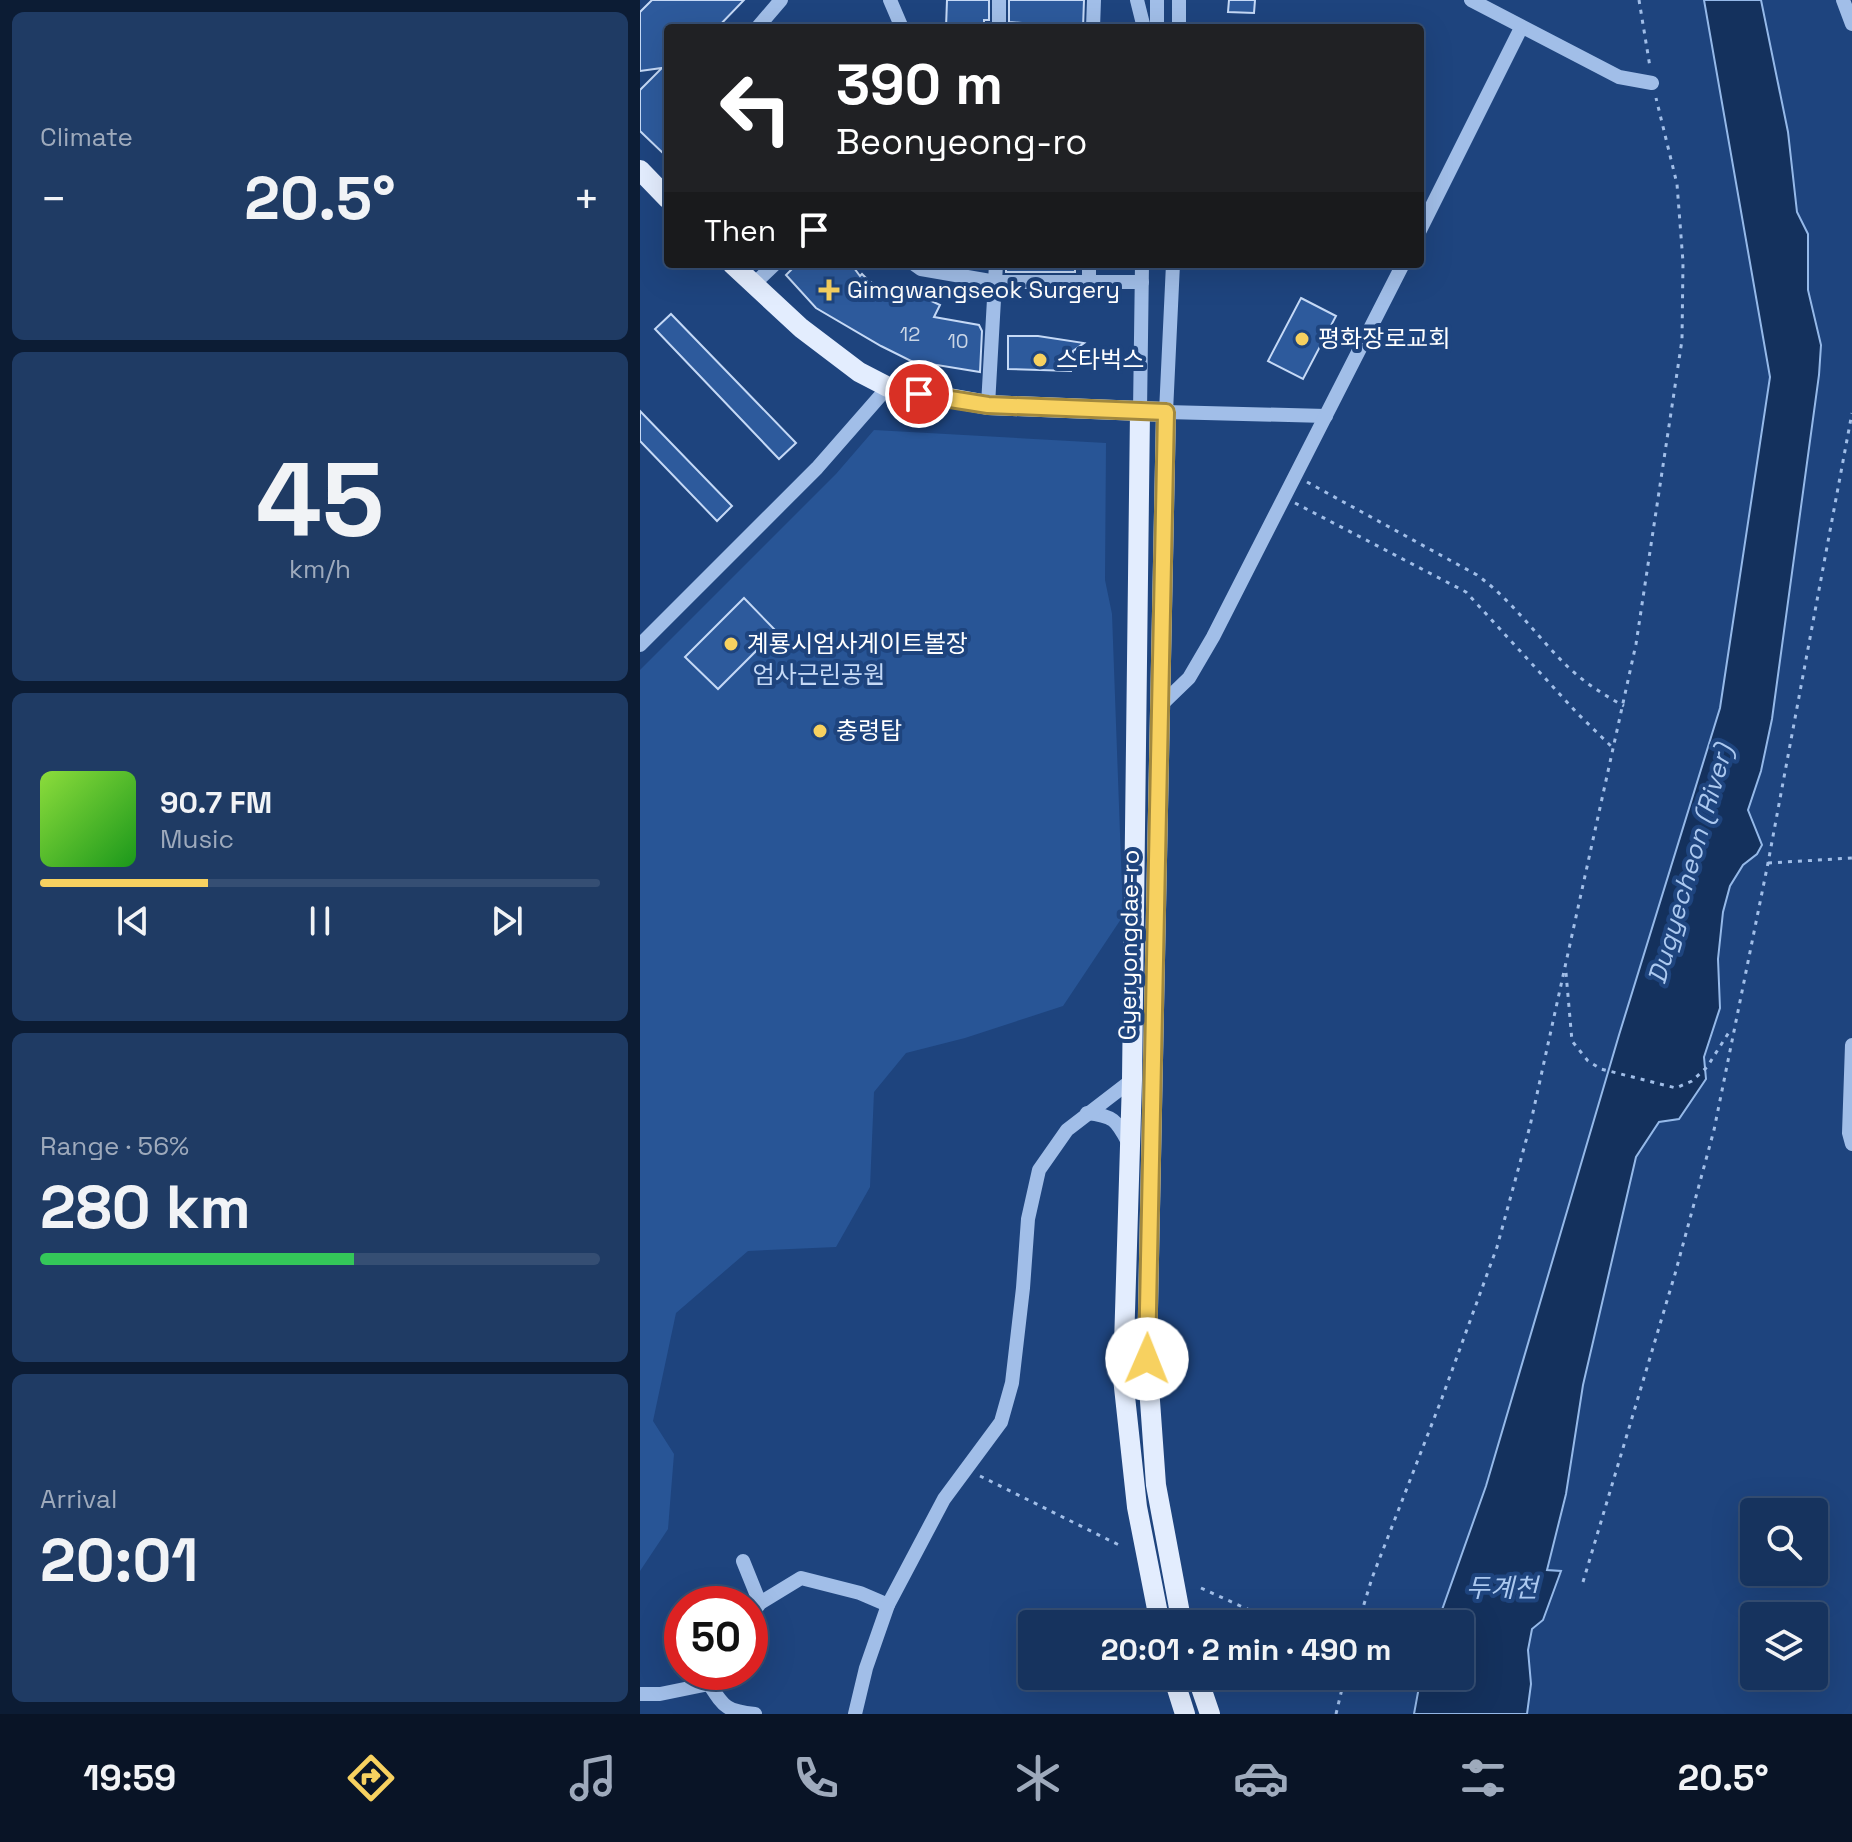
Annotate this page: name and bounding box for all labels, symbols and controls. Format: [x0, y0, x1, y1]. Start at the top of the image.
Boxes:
text: 390 m [836, 49, 1003, 120]
icon: left [704, 56, 808, 160]
text: Beonyeong-ro [836, 119, 1087, 165]
text: Climate [40, 120, 133, 154]
text: 20.5° [244, 160, 396, 237]
text: − [40, 171, 67, 227]
text: + [573, 171, 600, 227]
icon: arrive [792, 208, 836, 252]
text: Then [704, 211, 776, 250]
place label: Gimgwangseok Surgery [847, 274, 1120, 305]
marker: Gimgwangseok Surgery [818, 279, 840, 301]
house number: 12 [900, 321, 920, 347]
place label: 평화장로교회 [1318, 323, 1450, 354]
house number: 10 [947, 328, 969, 354]
marker: 평화장로교회 [1293, 330, 1311, 348]
place label: 스타벅스 [1056, 344, 1144, 375]
marker: 스타벅스 [1031, 351, 1049, 369]
pin [885, 360, 953, 428]
icon: arrive [897, 372, 941, 416]
text: 45 [256, 434, 384, 566]
text: km/h [289, 552, 351, 586]
place label: 계룡시엄사게이트볼장 [747, 628, 968, 659]
marker: 계룡시엄사게이트볼장 [722, 635, 740, 653]
park label: 엄사근린공원 [753, 659, 885, 690]
place label: 충령탑 [836, 715, 902, 746]
marker: 충령탑 [811, 722, 829, 740]
water label: Dugyecheon (River) [1640, 738, 1741, 988]
text: 90.7 FM [160, 783, 272, 822]
text: Music [160, 822, 234, 856]
street label: Gyeryongdae-ro [1111, 849, 1146, 1041]
icon: previous [111, 899, 155, 943]
icon: pause [298, 899, 342, 943]
icon: next [485, 899, 529, 943]
text: Range · 56% [40, 1129, 189, 1163]
text: 280 km [40, 1169, 251, 1246]
position arrow [1105, 1317, 1189, 1401]
text: Arrival [40, 1482, 117, 1516]
map controls [1740, 1498, 1828, 1690]
button: search [1740, 1498, 1828, 1586]
text: 20:01 [40, 1522, 198, 1599]
water label: 두계천 [1466, 1571, 1541, 1605]
speed limit sign: 50 [664, 1586, 768, 1690]
button: layers [1740, 1602, 1828, 1690]
text: 20:01 · 2 min · 490 m [1101, 1630, 1391, 1669]
icon: directions [343, 1750, 399, 1806]
icon: music [565, 1750, 621, 1806]
icon: phone [788, 1750, 844, 1806]
icon: climate [1010, 1750, 1066, 1806]
icon: car [1233, 1750, 1289, 1806]
icon: filters [1455, 1750, 1511, 1806]
text: 19:59 [83, 1755, 176, 1801]
text: 20.5° [1678, 1755, 1769, 1801]

